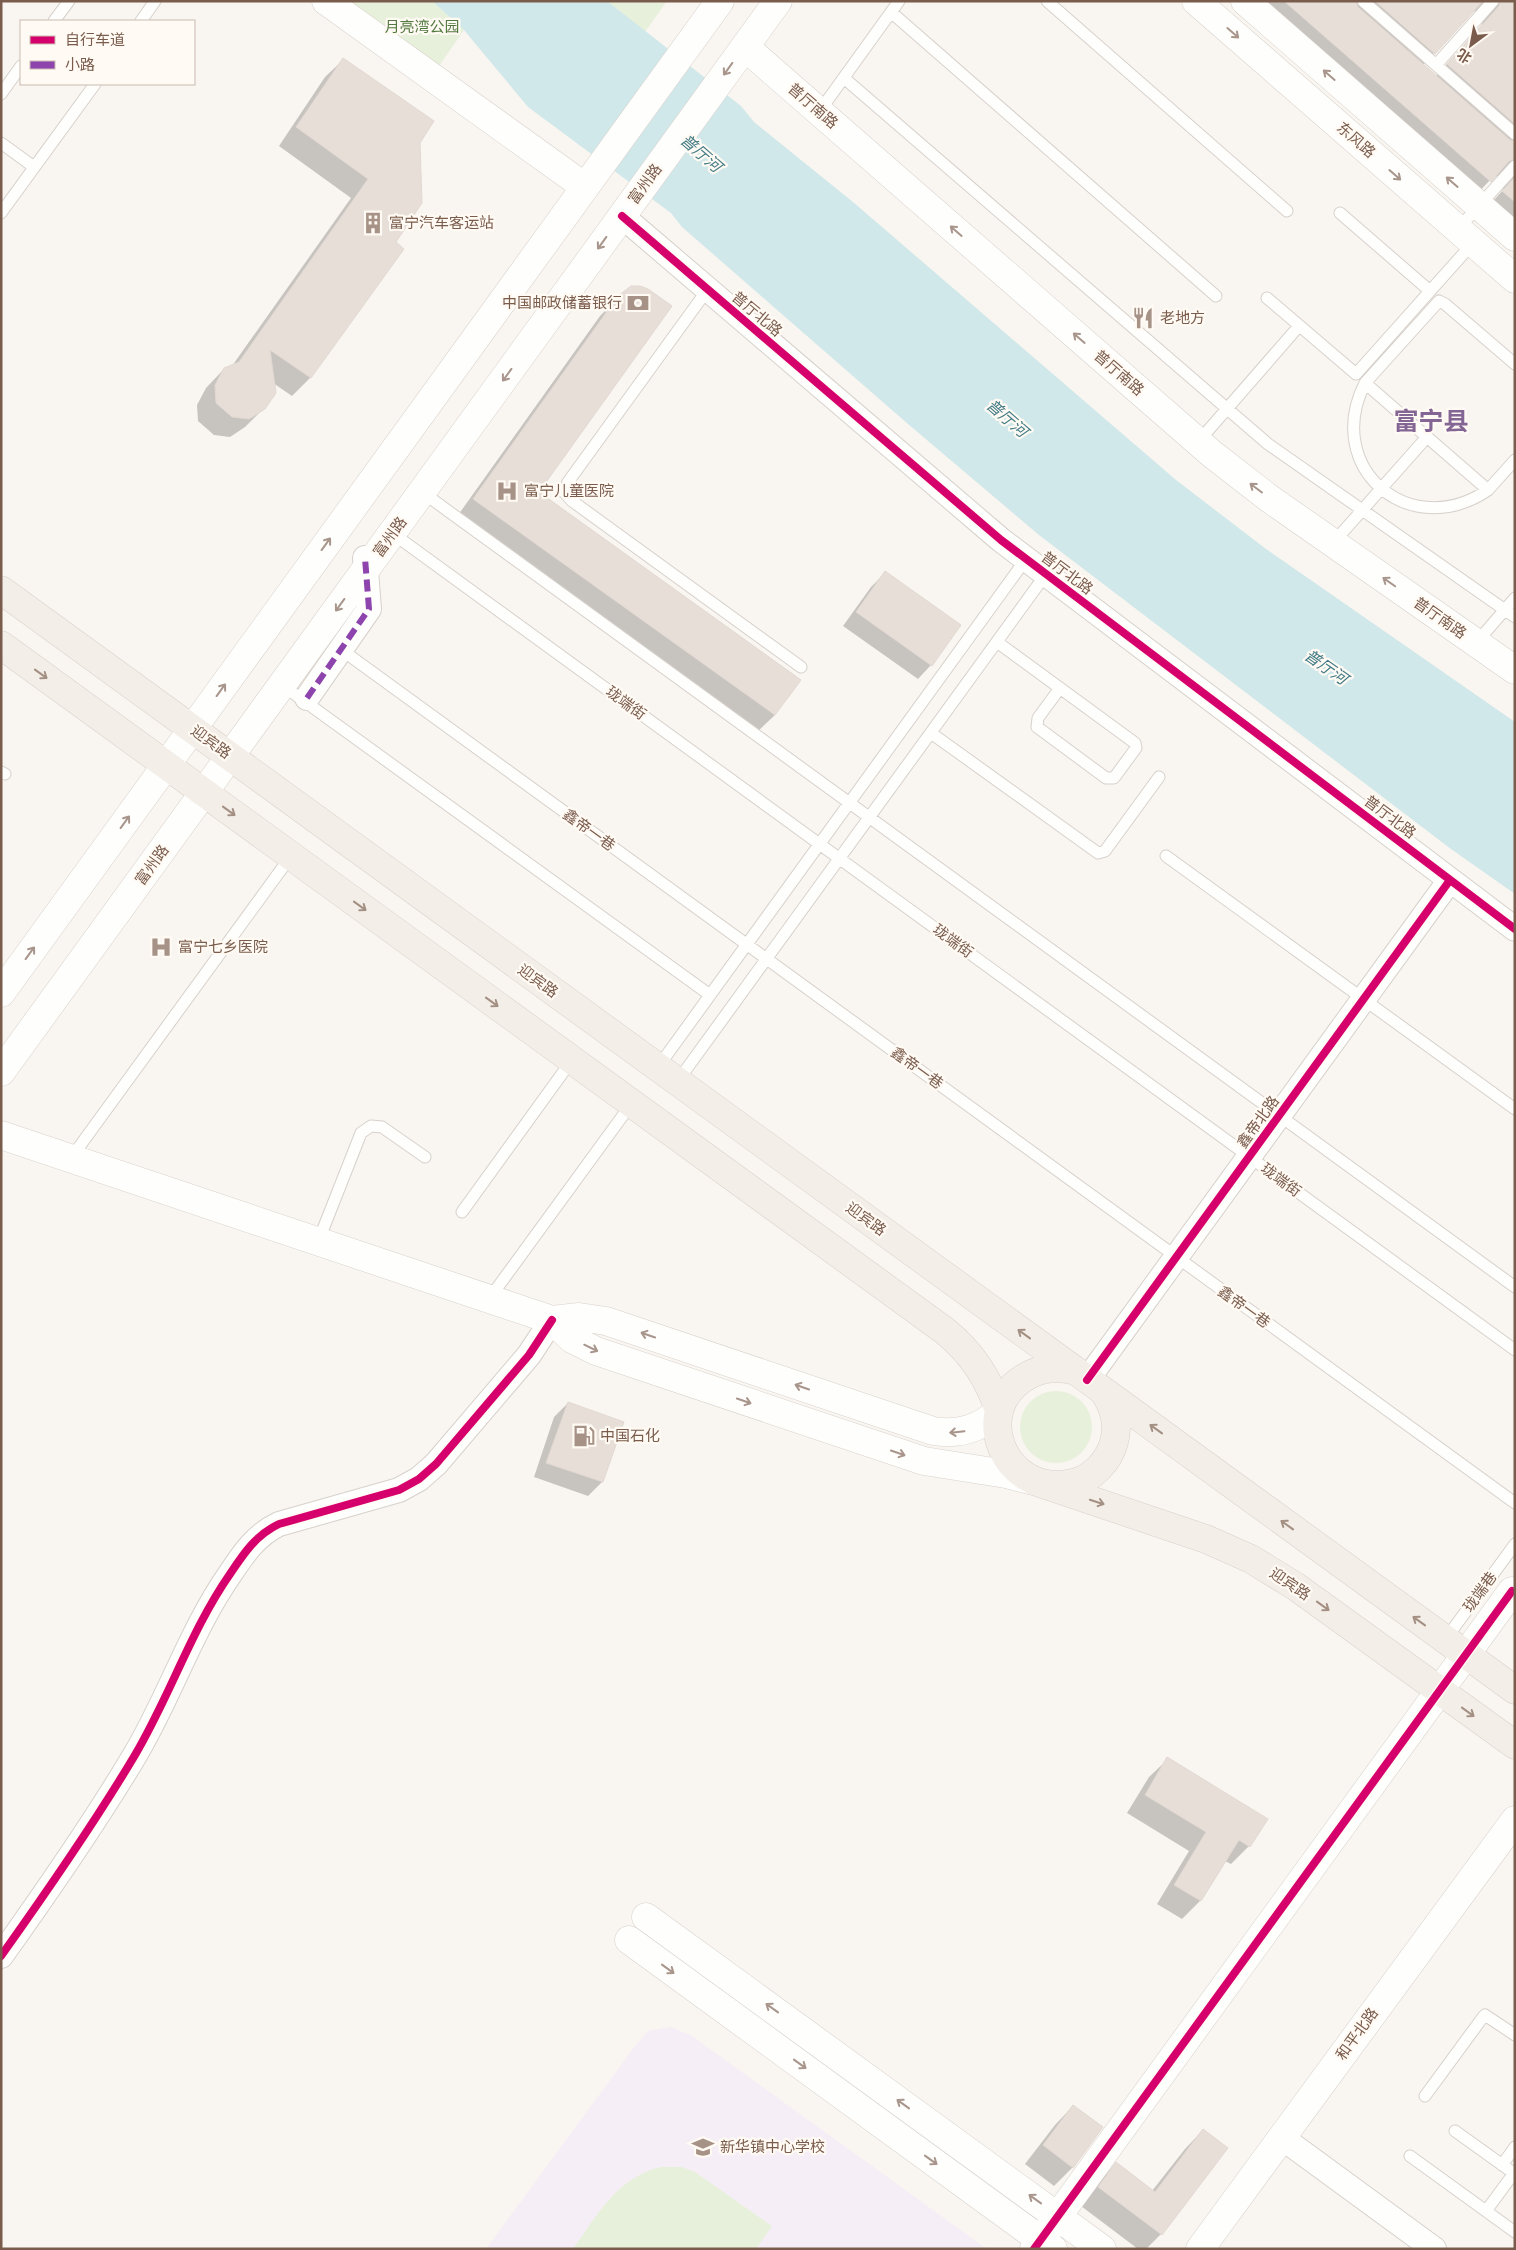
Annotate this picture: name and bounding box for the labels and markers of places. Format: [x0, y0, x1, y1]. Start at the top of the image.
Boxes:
building icon: 富宁汽车客运站 [360, 210, 386, 236]
place label: 富宁汽车客运站 [389, 214, 494, 232]
bank icon: 中国邮政储蓄银行 [625, 290, 651, 316]
place label: 中国邮政储蓄银行 [502, 294, 622, 312]
restaurant icon: 老地方 [1130, 305, 1156, 331]
place label: 老地方 [1160, 309, 1205, 327]
hospital icon: 富宁儿童医院 [494, 478, 520, 504]
place label: 富宁儿童医院 [524, 482, 614, 500]
hospital icon: 富宁七乡医院 [148, 934, 174, 960]
place label: 富宁七乡医院 [178, 938, 268, 956]
fuel station icon: 中国石化 [571, 1423, 597, 1449]
place label: 中国石化 [600, 1427, 660, 1445]
school or university icon: 新华镇中心学校 [690, 2134, 716, 2160]
place label: 新华镇中心学校 [720, 2138, 825, 2156]

